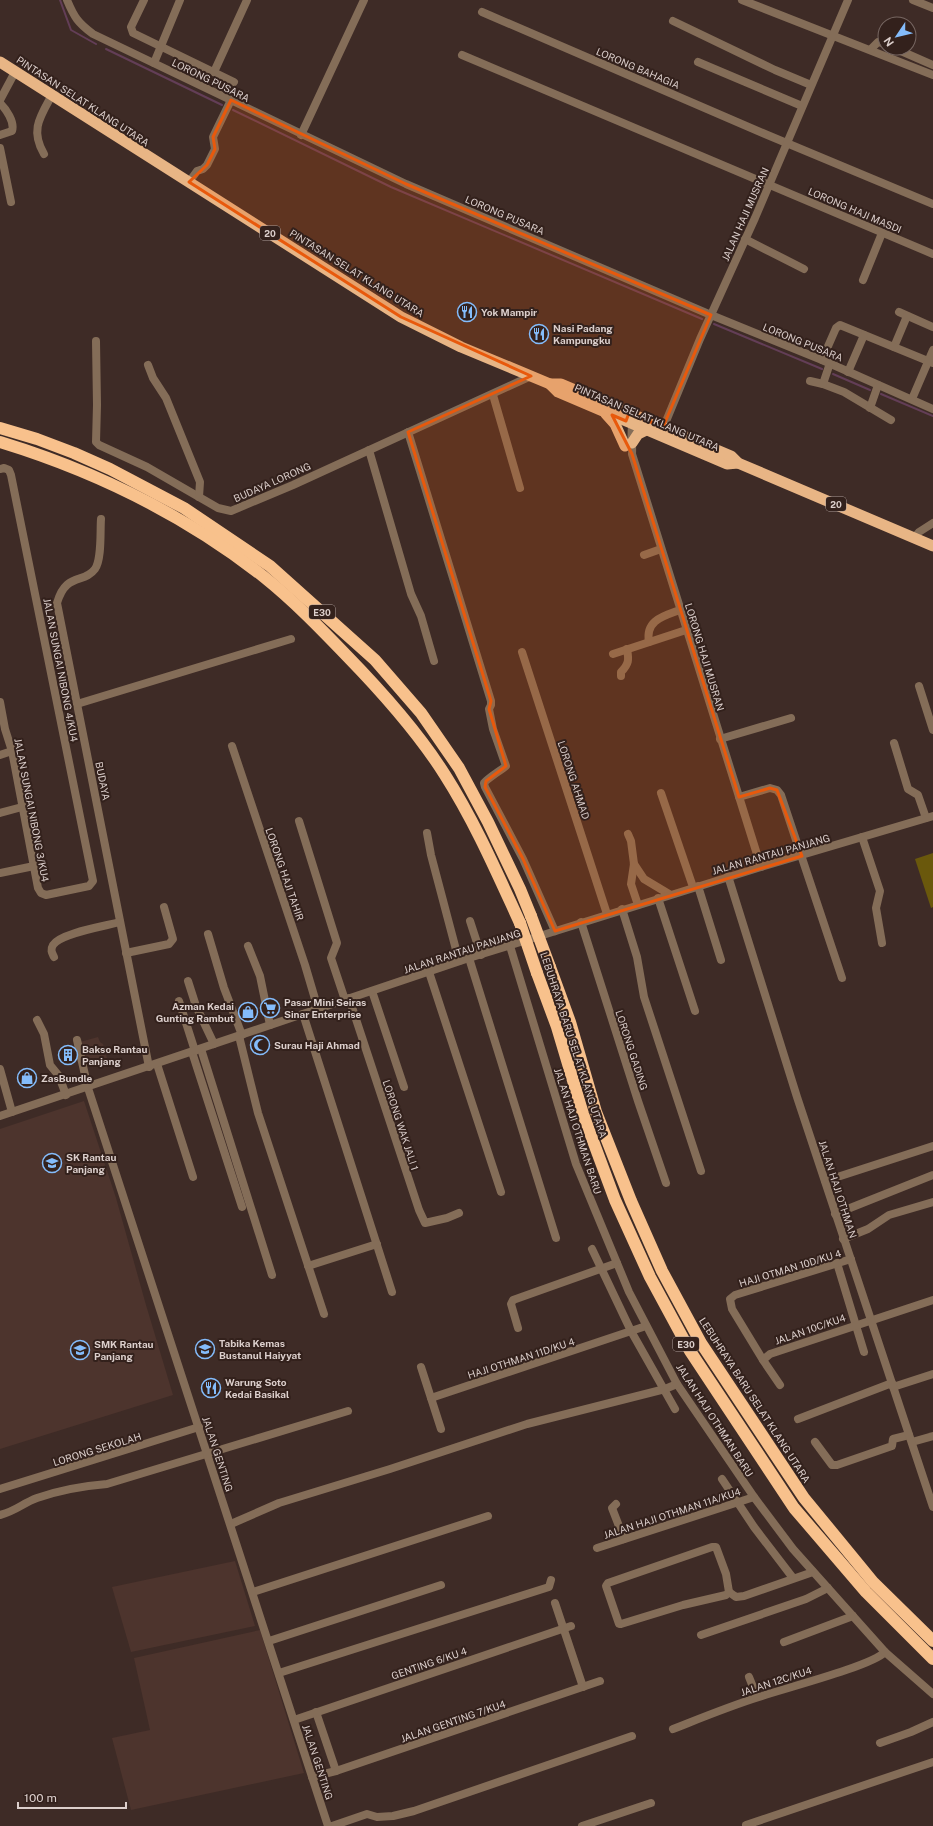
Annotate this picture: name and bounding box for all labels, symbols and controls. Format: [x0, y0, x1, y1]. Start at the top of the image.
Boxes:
north arrow [877, 16, 917, 56]
text: N [881, 35, 896, 49]
street label: LORONG BAHAGIA [594, 45, 682, 91]
street label: PINTASAN SELAT KLANG UTARA [14, 53, 152, 149]
street label: LORONG PUSARA [170, 56, 252, 104]
street label: JALAN HAJI MUSRAN [719, 165, 771, 263]
street label: LORONG HAJI MASDI [806, 185, 904, 235]
street label: LORONG PUSARA [463, 193, 547, 237]
road number: 20 [260, 226, 280, 240]
street label: PINTASAN SELAT KLANG UTARA [288, 227, 426, 319]
restaurant icon: Yok Mampir [456, 301, 478, 323]
place label: Yok Mampir [481, 306, 537, 318]
street label: LORONG PUSARA [761, 320, 845, 364]
place label: Nasi Padang Kampungku [553, 322, 613, 346]
restaurant icon: Nasi Padang Kampungku [528, 323, 550, 345]
street label: PINTASAN SELAT KLANG UTARA [573, 381, 721, 453]
street label: BUDAYA LORONG [231, 460, 313, 504]
road number: 20 [826, 497, 846, 511]
street label: JALAN SUNGAI NIBONG 4/KU4 [41, 597, 81, 743]
street label: LORONG HAJI MUSRAN [683, 602, 727, 712]
road number: E30 [309, 605, 335, 619]
street label: JALAN SUNGAI NIBONG 3/KU4 [12, 737, 52, 883]
street label: LORONG AHMAD [556, 739, 592, 821]
street label: BUDAYA [93, 761, 113, 801]
street label: LORONG HAJI TAHIR [263, 826, 307, 922]
street label: JALAN RANTAU PANJANG [711, 831, 831, 877]
street label: JALAN RANTAU PANJANG [402, 926, 522, 976]
street label: LEBUHRAYA BARU SELAT KLANG UTARA [538, 951, 610, 1139]
place label: Pasar Mini Seiras Sinar Enterprise [284, 996, 366, 1020]
supermarket icon: Pasar Mini Seiras Sinar Enterprise [259, 997, 281, 1019]
place label: Azman Kedai Gunting Rambut [156, 1000, 234, 1024]
shop icon: Azman Kedai Gunting Rambut [237, 1001, 259, 1023]
street label: LORONG GADING [613, 1009, 651, 1091]
mosque icon: Surau Haji Ahmad [249, 1034, 271, 1056]
place label: Surau Haji Ahmad [274, 1039, 360, 1051]
place label: Bakso Rantau Panjang [82, 1043, 147, 1067]
building icon: Bakso Rantau Panjang [57, 1044, 79, 1066]
street label: JALAN HAJI OTHMAN BARU [552, 1066, 604, 1196]
shop icon: ZasBundle [16, 1067, 38, 1089]
place label: ZasBundle [41, 1072, 93, 1084]
street label: LORONG WAK JALI 1 [381, 1078, 421, 1172]
street label: JALAN HAJI OTHMAN [817, 1139, 859, 1239]
place label: SK Rantau Panjang [66, 1151, 116, 1175]
school or university icon: SK Rantau Panjang [41, 1152, 63, 1174]
street label: HAJI OTMAN 10D/KU 4 [737, 1247, 843, 1289]
street label: JALAN 10C/KU4 [773, 1311, 847, 1347]
street label: LEBUHRAYA BARU SELAT KLANG UTARA [697, 1315, 813, 1485]
street label: HAJI OTHMAN 11D/KU 4 [466, 1335, 576, 1381]
place label: Tabika Kemas Bustanul Haiyyat [219, 1337, 301, 1361]
road number: E30 [673, 1337, 699, 1351]
place label: SMK Rantau Panjang [94, 1338, 154, 1362]
school or university icon: Tabika Kemas Bustanul Haiyyat [194, 1338, 216, 1360]
school or university icon: SMK Rantau Panjang [69, 1339, 91, 1361]
street label: JALAN HAJI OTHMAN BARU [674, 1361, 756, 1479]
place label: Warung Soto Kedai Basikal [225, 1376, 289, 1400]
restaurant icon: Warung Soto Kedai Basikal [200, 1377, 222, 1399]
street label: JALAN GENTING [200, 1415, 236, 1493]
street label: LORONG SEKOLAH [51, 1430, 143, 1468]
street label: JALAN HAJI OTHMAN 11A/KU4 [602, 1485, 742, 1541]
street label: GENTING 6/KU 4 [390, 1644, 468, 1682]
street label: JALAN 12C/KU4 [739, 1664, 813, 1698]
street label: JALAN GENTING 7/KU4 [399, 1697, 507, 1745]
street label: JALAN GENTING [300, 1723, 336, 1801]
scale bar [18, 1784, 126, 1810]
text: 100 m [24, 1791, 57, 1805]

